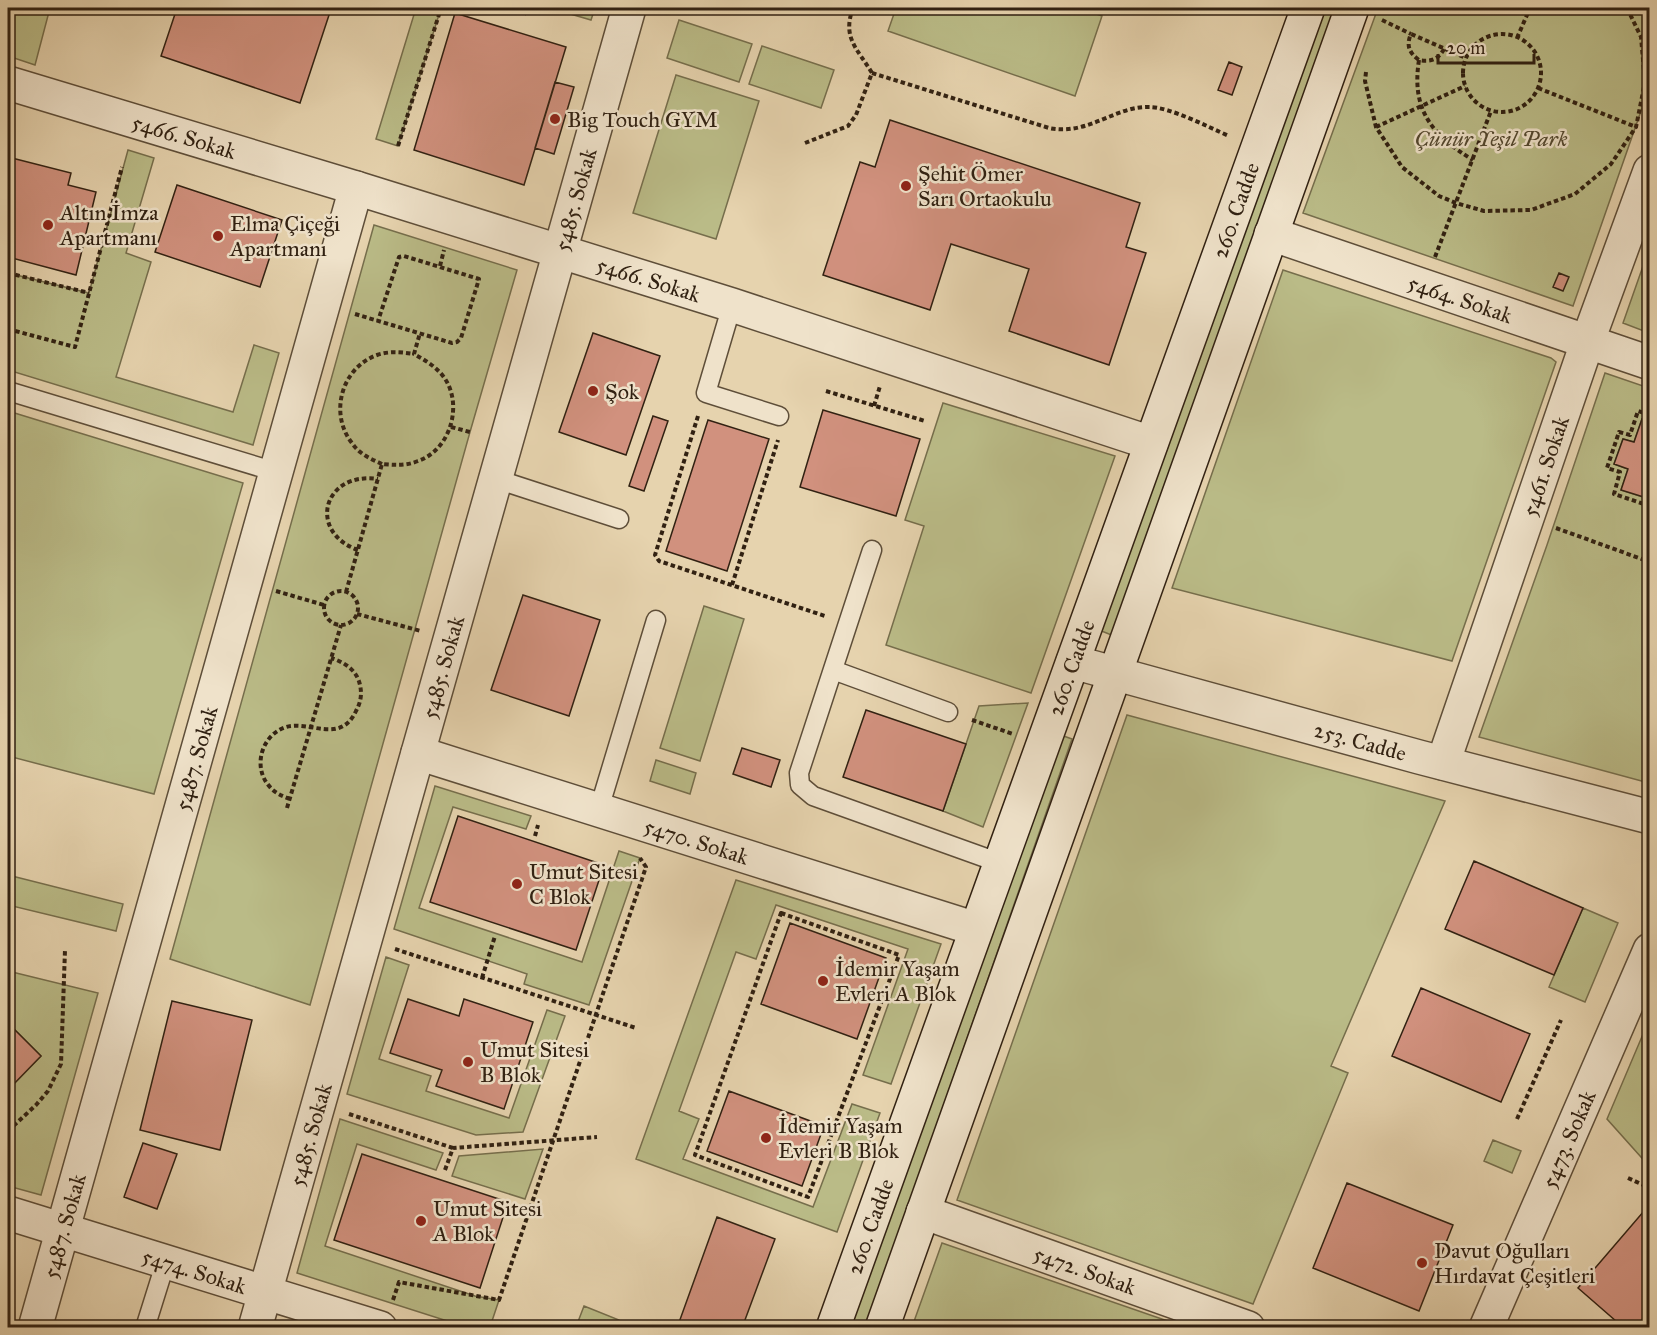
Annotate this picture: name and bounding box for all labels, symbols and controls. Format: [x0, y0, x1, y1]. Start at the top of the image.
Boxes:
scale bar [1438, 27, 1534, 65]
text: 20 m [1447, 37, 1485, 59]
place label: Big Touch GYM [567, 106, 718, 133]
street label: 5466. Sokak [129, 108, 240, 165]
marker: Big Touch GYM [548, 112, 562, 126]
park label: Çünür Yeşil Park [1415, 125, 1568, 152]
street label: 5485. Sokak [547, 144, 602, 254]
street label: 260. Cadde [1206, 159, 1265, 262]
place label: Şehit Ömer Sarı Ortaokulu [918, 160, 1052, 212]
marker: Şehit Ömer Sarı Ortaokulu [899, 179, 913, 193]
place label: Altın İmza Apartmanı [59, 199, 159, 251]
place label: Elma Çiçeği Apartmanı [229, 210, 340, 262]
marker: Altın İmza Apartmanı [41, 218, 55, 232]
marker: Elma Çiçeği Apartmanı [211, 229, 225, 243]
street label: 5466. Sokak [593, 250, 705, 308]
street label: 5464. Sokak [1404, 268, 1517, 329]
place label: Şok [605, 378, 640, 405]
marker: Şok [586, 384, 600, 398]
street label: 5461. Sokak [1515, 411, 1575, 520]
street label: 5485. Sokak [415, 612, 470, 722]
street label: 260. Cadde [1041, 616, 1100, 719]
street label: 5487. Sokak [168, 702, 223, 814]
street label: 253. Cadde [1311, 715, 1410, 766]
street label: 5470. Sokak [641, 812, 753, 870]
place label: Umut Sitesi C Blok [529, 858, 638, 910]
marker: Umut Sitesi C Blok [510, 877, 524, 891]
place label: İdemir Yaşam Evleri A Blok [835, 955, 960, 1007]
marker: İdemir Yaşam Evleri A Blok [816, 974, 830, 988]
place label: Umut Sitesi B Blok [480, 1036, 589, 1088]
marker: Umut Sitesi B Blok [461, 1055, 475, 1069]
street label: 5485. Sokak [282, 1079, 337, 1189]
street label: 5473. Sokak [1535, 1085, 1601, 1192]
place label: İdemir Yaşam Evleri B Blok [778, 1112, 903, 1164]
marker: İdemir Yaşam Evleri B Blok [759, 1131, 773, 1145]
street label: 5487. Sokak [36, 1170, 92, 1282]
street label: 260. Cadde [840, 1175, 899, 1278]
place label: Umut Sitesi A Blok [432, 1195, 542, 1247]
marker: Umut Sitesi A Blok [414, 1214, 428, 1228]
place label: Davut Oğulları Hırdavat Çeşitleri [1434, 1237, 1595, 1289]
street label: 5472. Sokak [1030, 1239, 1141, 1301]
street label: 5474. Sokak [139, 1242, 251, 1300]
marker: Davut Oğulları Hırdavat Çeşitleri [1415, 1256, 1429, 1270]

